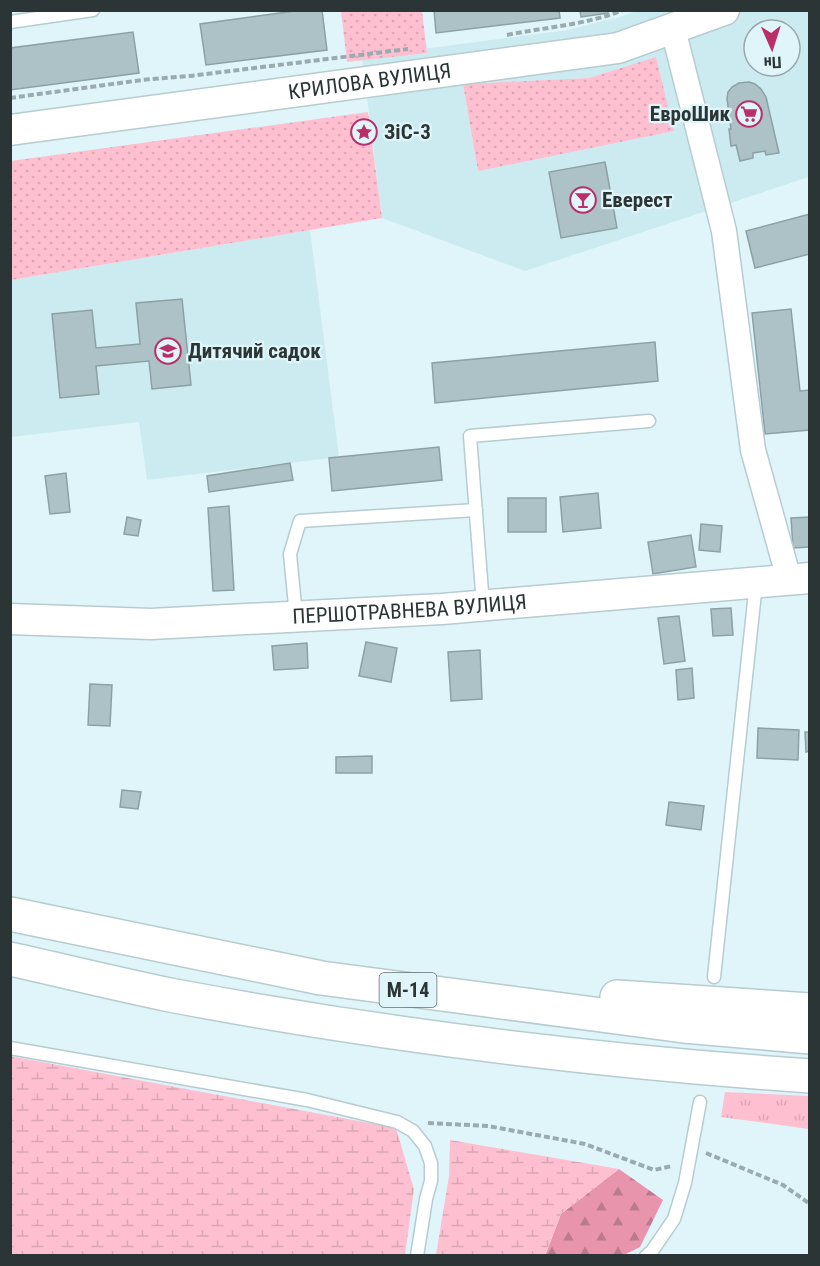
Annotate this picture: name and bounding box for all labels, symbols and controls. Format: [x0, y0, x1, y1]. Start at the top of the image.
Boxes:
north arrow [742, 18, 802, 78]
text: Пн [763, 53, 782, 72]
street label: КРИЛОВА ВУЛИЦЯ [287, 59, 453, 104]
supermarket icon: ЕвроШик [734, 99, 764, 129]
place label: ЕвроШик [650, 102, 730, 126]
place icon: ЗіС-3 [349, 117, 379, 147]
place label: ЗіС-3 [384, 120, 431, 144]
bar icon: Еверест [568, 185, 598, 215]
place label: Еверест [602, 188, 673, 212]
school or university icon: Дитячий садок [153, 336, 183, 366]
place label: Дитячий садок [188, 339, 321, 363]
street label: ПЕРШОТРАВНЕВА ВУЛИЦЯ [292, 590, 528, 629]
road number: М-14 [380, 973, 436, 1007]

